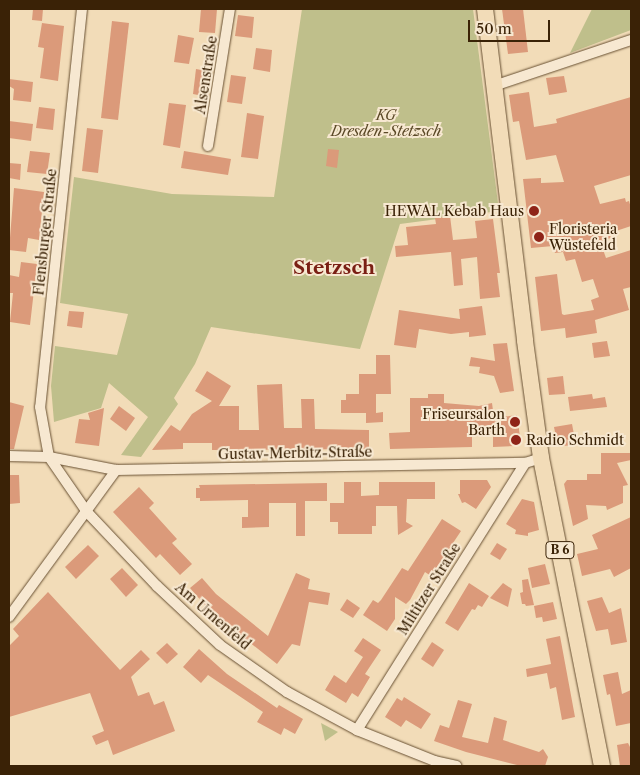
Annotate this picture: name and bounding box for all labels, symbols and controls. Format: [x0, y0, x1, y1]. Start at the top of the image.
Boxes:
scale bar [470, 10, 552, 42]
text: 50 m [476, 19, 512, 38]
street label: Alsenstraße [192, 35, 220, 115]
park label: KG Dresden-Stetzsch [331, 107, 441, 140]
street label: Flensburger Straße [30, 168, 60, 296]
place label: HEWAL Kebab Haus [384, 203, 524, 219]
marker: HEWAL Kebab Haus [528, 205, 540, 217]
place label: Floristeria Wüstefeld [549, 221, 617, 253]
marker: Floristeria Wüstefeld [533, 231, 545, 243]
district label: Stetzsch [293, 257, 375, 279]
place label: Friseursalon Barth [422, 406, 505, 438]
marker: Friseursalon Barth [509, 416, 521, 428]
place label: Radio Schmidt [526, 432, 624, 448]
marker: Radio Schmidt [510, 434, 522, 446]
street label: Gustav-Merbitz-Straße [218, 443, 372, 463]
street label: Miltitzer Straße [394, 540, 464, 638]
road number: B 6 [545, 540, 575, 560]
street label: Am Urnenfeld [172, 579, 254, 653]

